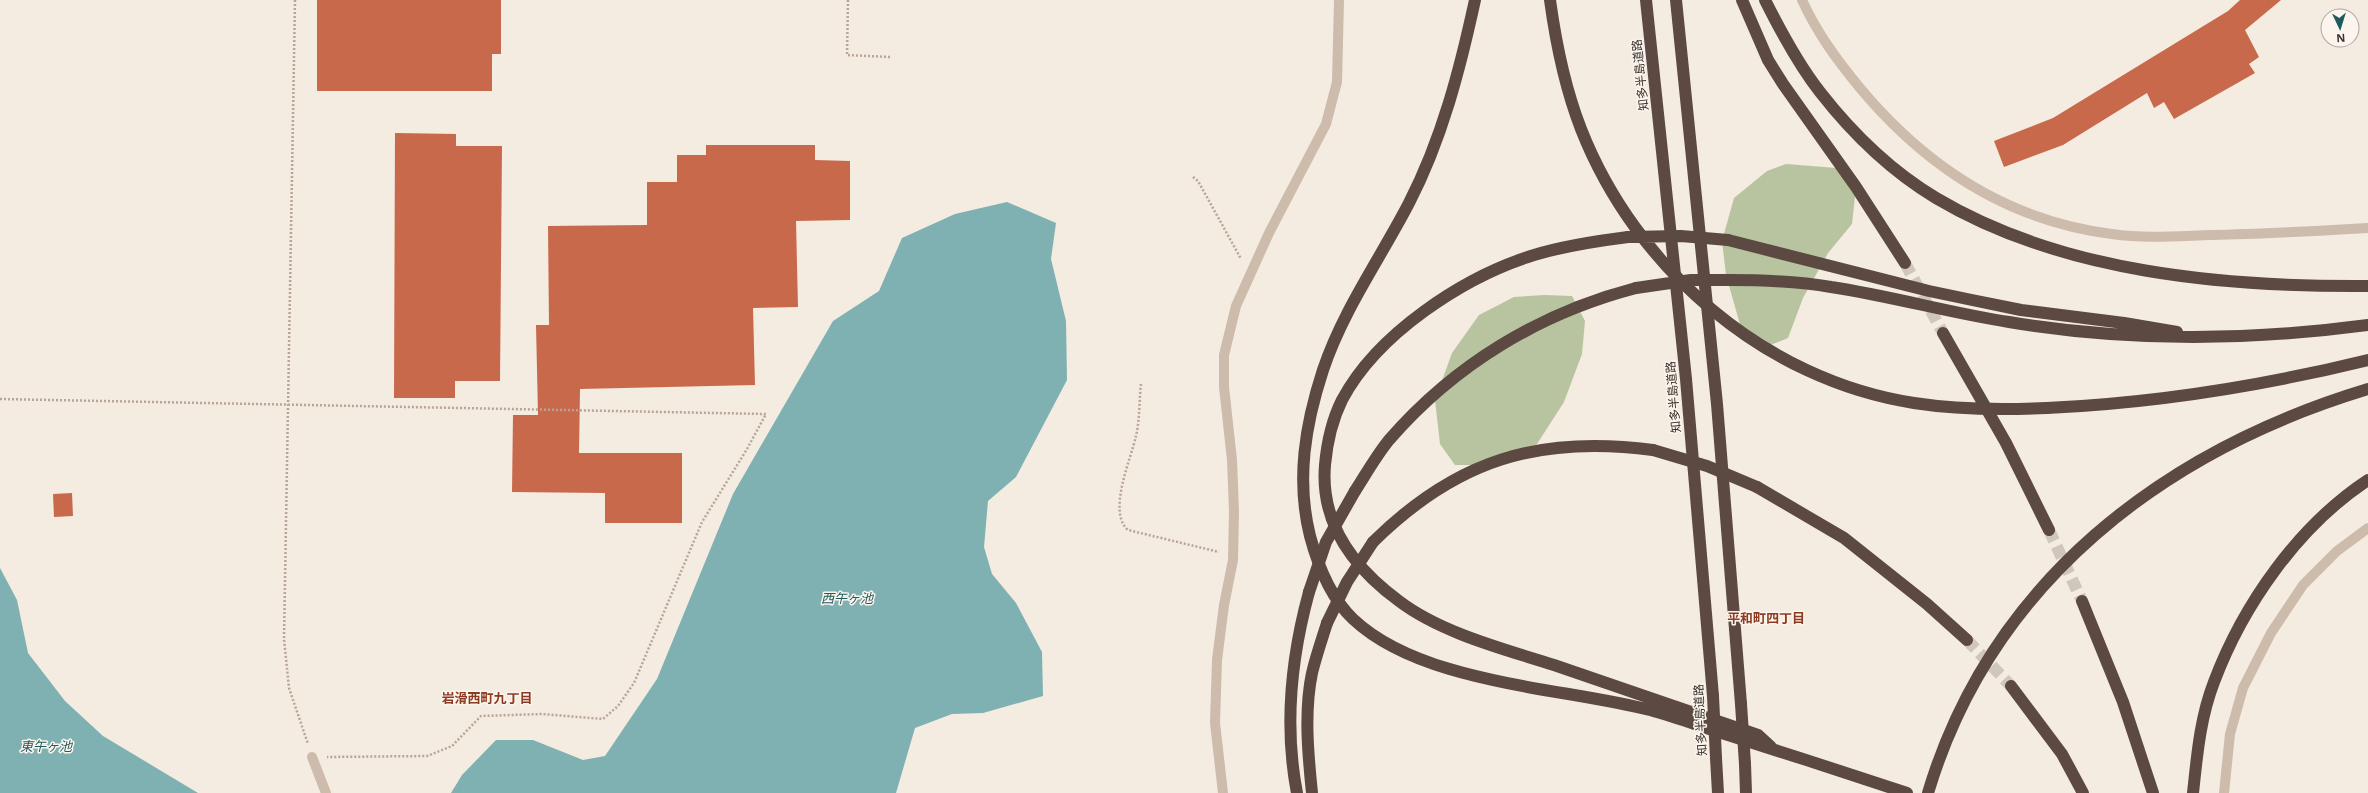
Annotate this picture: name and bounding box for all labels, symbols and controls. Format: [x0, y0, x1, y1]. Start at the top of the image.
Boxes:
north arrow [2320, 8, 2360, 48]
text: N [2336, 31, 2346, 46]
street label: 知多半島道路 [1628, 38, 1652, 112]
street label: 知多半島道路 [1661, 360, 1685, 434]
water label: 西午ヶ池 [821, 589, 875, 607]
district label: 平和町四丁目 [1727, 609, 1805, 627]
street label: 知多半島道路 [1690, 684, 1710, 756]
district label: 岩滑西町九丁目 [441, 689, 533, 707]
water label: 東午ヶ池 [20, 737, 74, 755]

